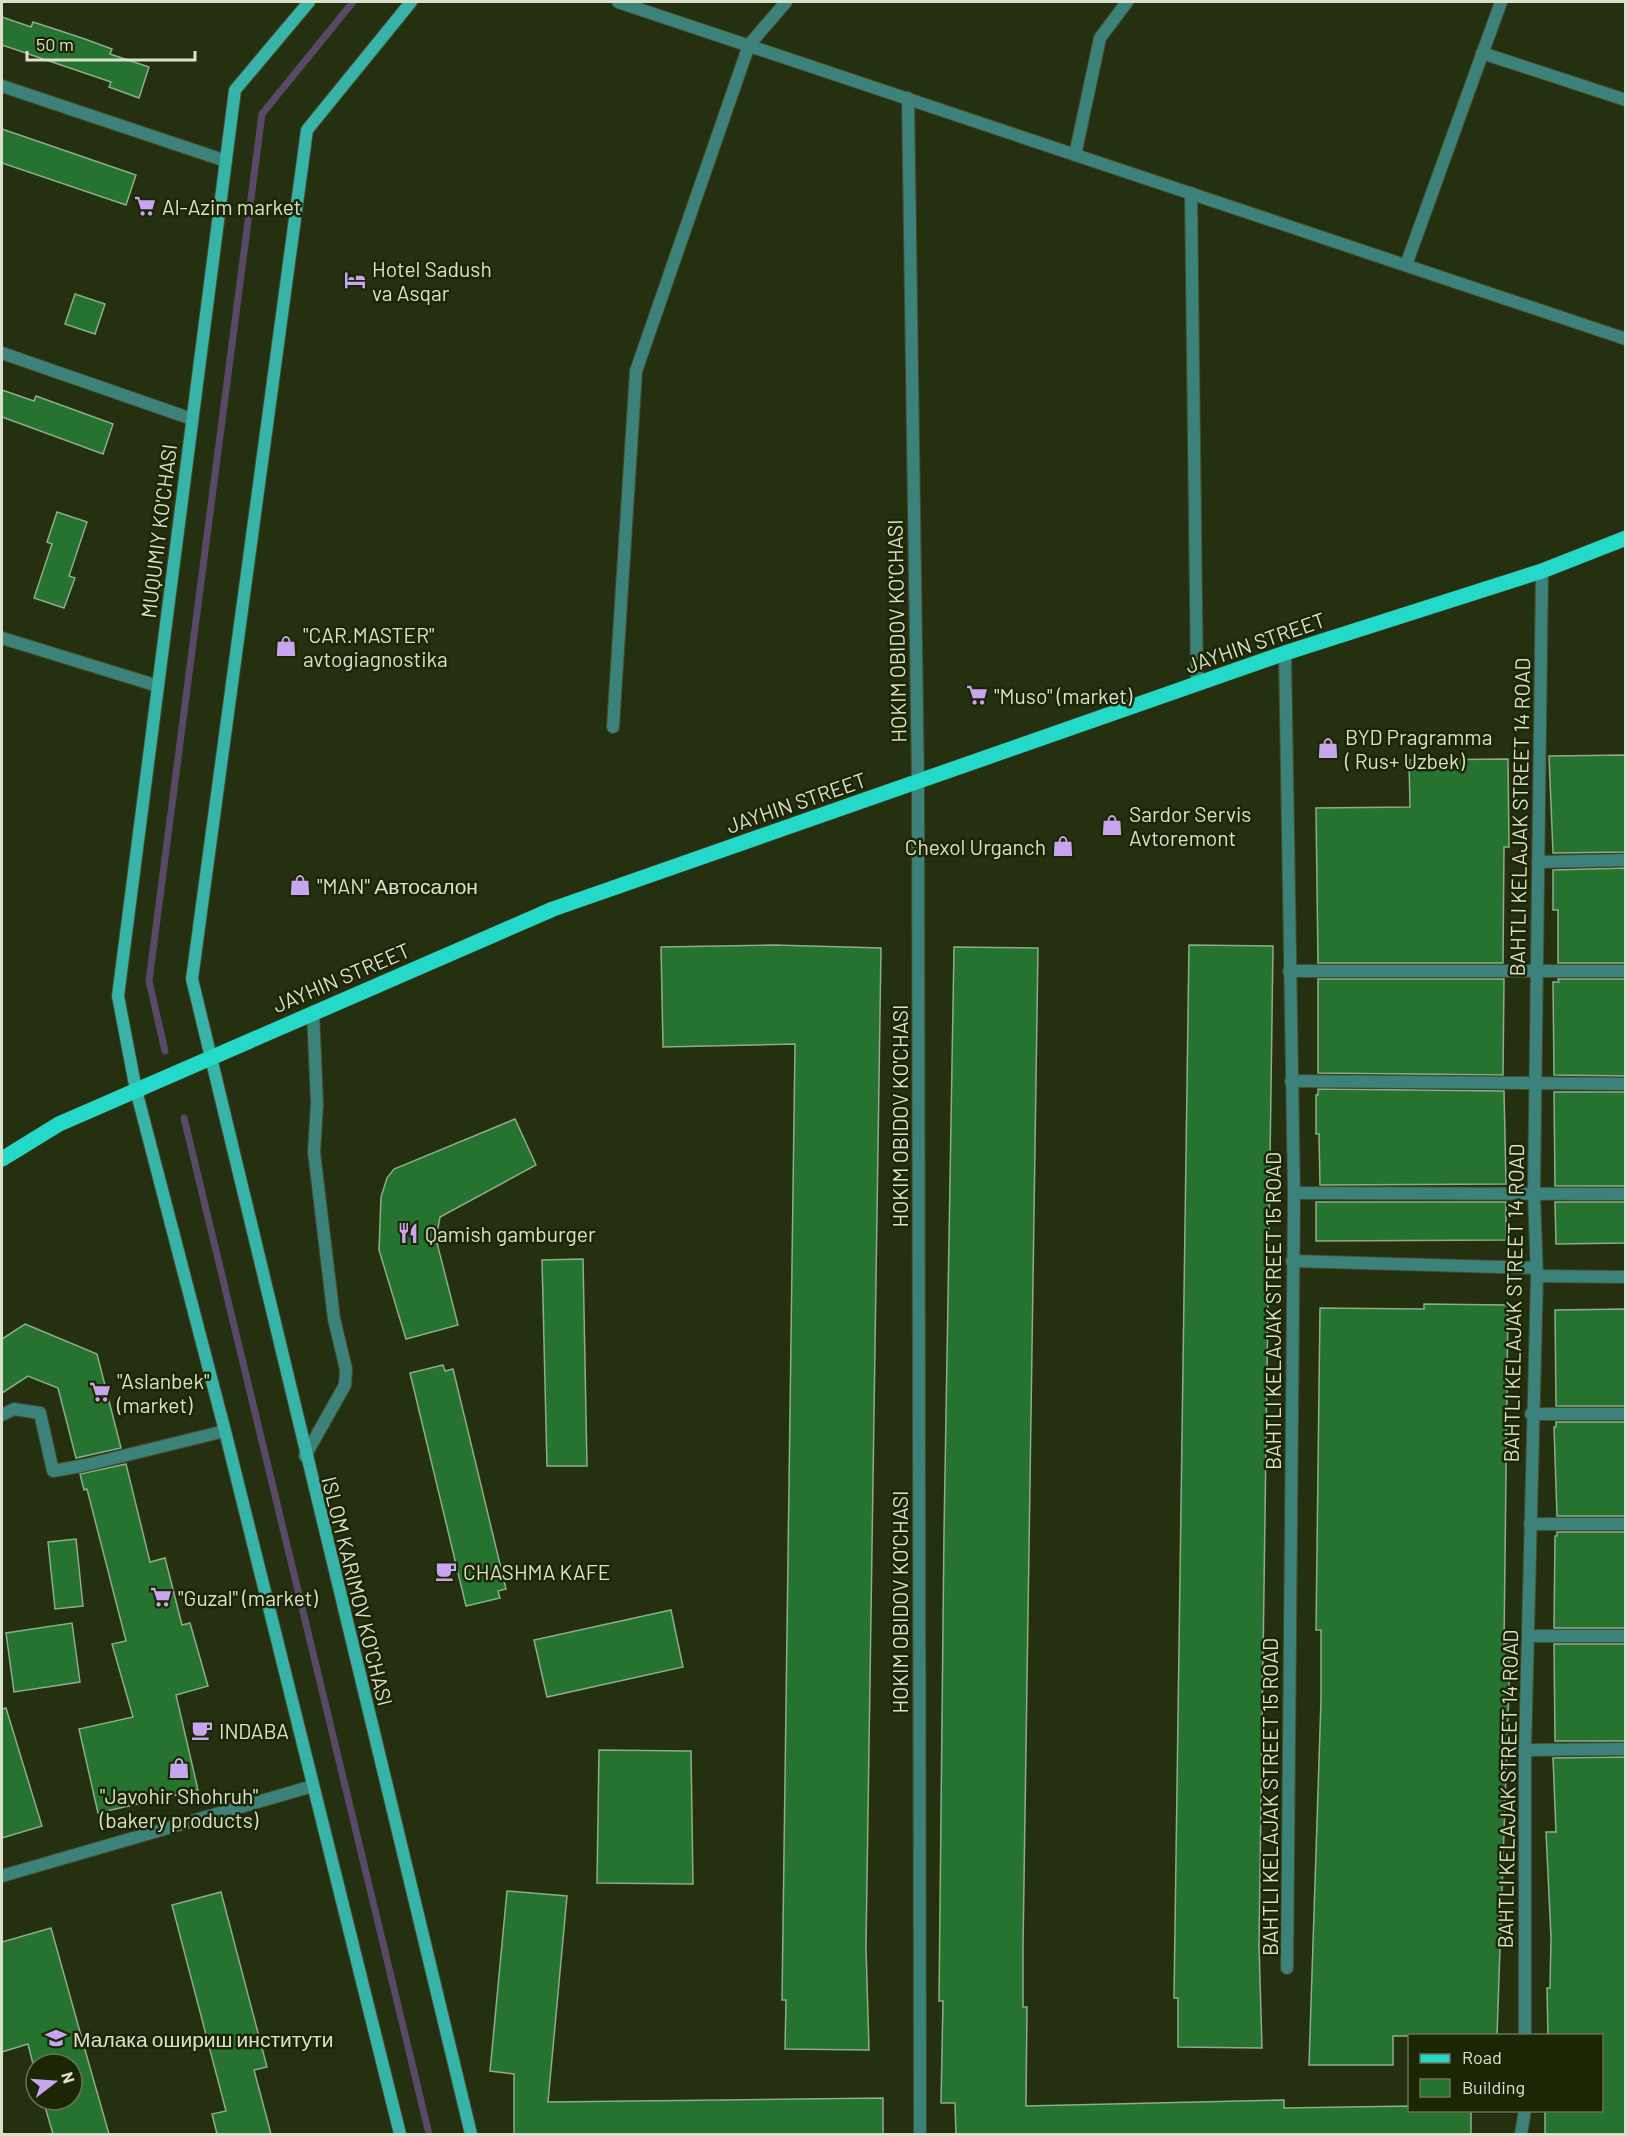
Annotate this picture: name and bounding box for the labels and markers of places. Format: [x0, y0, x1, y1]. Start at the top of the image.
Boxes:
supermarket icon: Al-Azim market [133, 194, 157, 218]
place label: Al-Azim market [162, 194, 301, 219]
place label: Hotel Sadush va Asqar [372, 256, 492, 305]
hotel icon: Hotel Sadush va Asqar [343, 268, 367, 292]
place label: "CAR.MASTER" avtogiagnostika [303, 622, 448, 671]
shop icon: "CAR.MASTER" avtogiagnostika [274, 634, 298, 658]
supermarket icon: "Muso" (market) [965, 683, 989, 707]
place label: "Muso" (market) [994, 683, 1133, 708]
place label: BYD Pragramma ( Rus+ Uzbek) [1344, 724, 1492, 773]
shop icon: BYD Pragramma ( Rus+ Uzbek) [1316, 736, 1340, 760]
place label: Sardor Servis Avtoremont [1129, 801, 1251, 850]
shop icon: Sardor Servis Avtoremont [1100, 813, 1124, 837]
place label: Chexol Urganch [905, 834, 1046, 859]
shop icon: Chexol Urganch [1051, 834, 1075, 858]
shop icon: "MAN" Автосалон [288, 873, 312, 897]
place label: "MAN" Автосалон [317, 873, 478, 898]
restaurant icon: Qamish gamburger [396, 1221, 420, 1245]
place label: Qamish gamburger [425, 1221, 596, 1246]
place label: "Aslanbek" (market) [116, 1368, 210, 1417]
supermarket icon: "Aslanbek" (market) [88, 1380, 112, 1404]
cafe icon: CHASHMA KAFE [434, 1559, 458, 1583]
place label: CHASHMA KAFE [463, 1559, 610, 1584]
supermarket icon: "Guzal" (market) [149, 1585, 173, 1609]
place label: "Guzal" (market) [178, 1585, 318, 1610]
cafe icon: INDABA [190, 1718, 214, 1742]
place label: INDABA [219, 1718, 289, 1743]
shop icon: "Javohir Shohruh" (bakery products) [167, 1756, 191, 1780]
place label: "Javohir Shohruh" (bakery products) [99, 1783, 259, 1832]
school or university icon: Малака ошириш институти [44, 2026, 68, 2050]
place label: Малака ошириш институти [73, 2026, 333, 2051]

